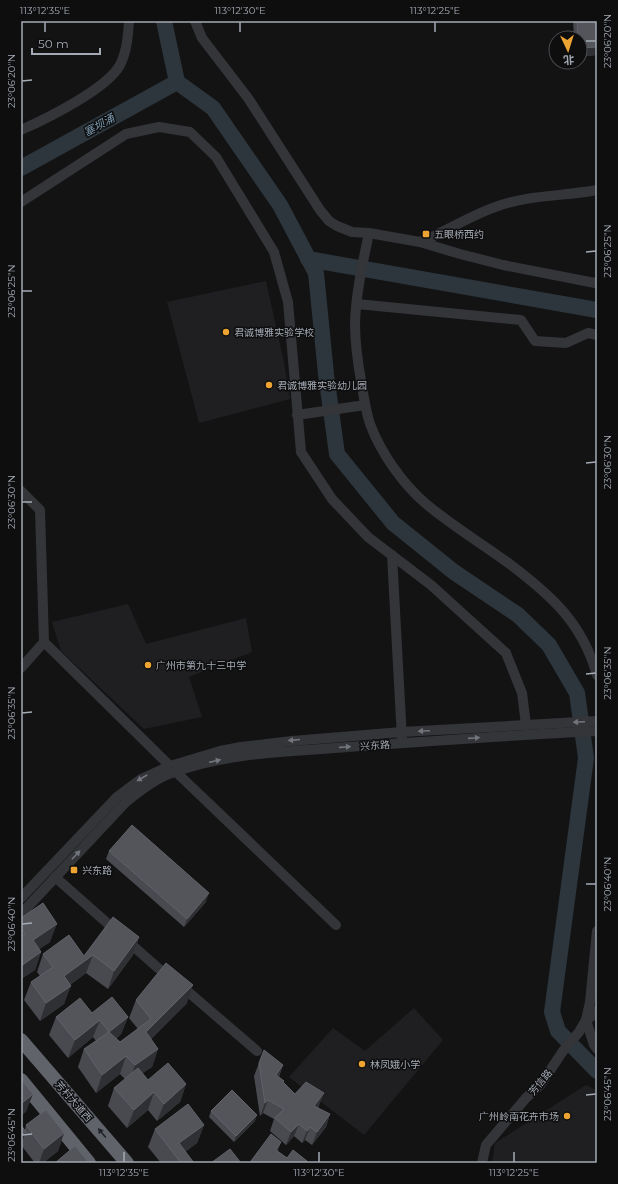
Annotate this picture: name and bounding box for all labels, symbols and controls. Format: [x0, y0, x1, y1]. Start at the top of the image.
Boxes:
text: 113°12'35"E [20, 4, 71, 17]
text: 113°12'30"E [214, 4, 266, 17]
text: 113°12'25"E [410, 4, 461, 17]
text: 23°06'20"N [601, 14, 614, 68]
scale bar [32, 30, 100, 56]
north arrow [548, 30, 588, 70]
text: 50 m [38, 36, 69, 51]
text: 北 [563, 53, 575, 67]
text: 23°06'20"N [5, 54, 18, 108]
water label: 塞坝涌 [81, 110, 119, 139]
text: 23°06'25"N [601, 224, 614, 278]
place label: 五眼桥西约 [434, 228, 484, 241]
marker: 五眼桥西约 [421, 229, 431, 239]
text: 23°06'25"N [5, 264, 18, 318]
place label: 君诚博雅实验学校 [234, 326, 314, 339]
marker: 君诚博雅实验学校 [221, 327, 231, 337]
place label: 君诚博雅实验幼儿园 [277, 379, 367, 392]
marker: 君诚博雅实验幼儿园 [264, 380, 274, 390]
text: 23°06'30"N [601, 435, 614, 489]
text: 23°06'30"N [5, 475, 18, 529]
text: 23°06'35"N [601, 646, 614, 700]
place label: 广州市第九十三中学 [156, 659, 246, 672]
marker: 广州市第九十三中学 [143, 660, 153, 670]
text: 23°06'35"N [5, 686, 18, 740]
one-way arrow [573, 718, 585, 725]
one-way arrow [418, 727, 430, 734]
one-way arrow [468, 735, 480, 742]
one-way arrow [288, 737, 300, 744]
street label: 兴东路 [360, 738, 390, 753]
one-way arrow [339, 744, 351, 751]
one-way arrow [209, 757, 222, 763]
one-way arrow [136, 775, 148, 782]
one-way arrow [72, 850, 81, 860]
text: 23°06'40"N [601, 857, 614, 911]
place label: 兴东路 [82, 864, 112, 877]
marker: 兴东路 [69, 865, 79, 875]
text: 23°06'40"N [5, 897, 18, 951]
place label: 林凤娥小学 [370, 1058, 420, 1071]
marker: 林凤娥小学 [357, 1059, 367, 1069]
street label: 芳信路 [526, 1067, 555, 1098]
text: 23°06'45"N [601, 1067, 614, 1121]
street label: 芳村大道西 [52, 1078, 95, 1124]
text: 23°06'45"N [5, 1108, 18, 1162]
place label: 广州岭南花卉市场 [479, 1110, 559, 1123]
marker: 广州岭南花卉市场 [562, 1111, 572, 1121]
one-way arrow [97, 1127, 106, 1138]
text: 113°12'35"E [99, 1166, 150, 1179]
text: 113°12'30"E [293, 1166, 345, 1179]
text: 113°12'25"E [489, 1166, 540, 1179]

